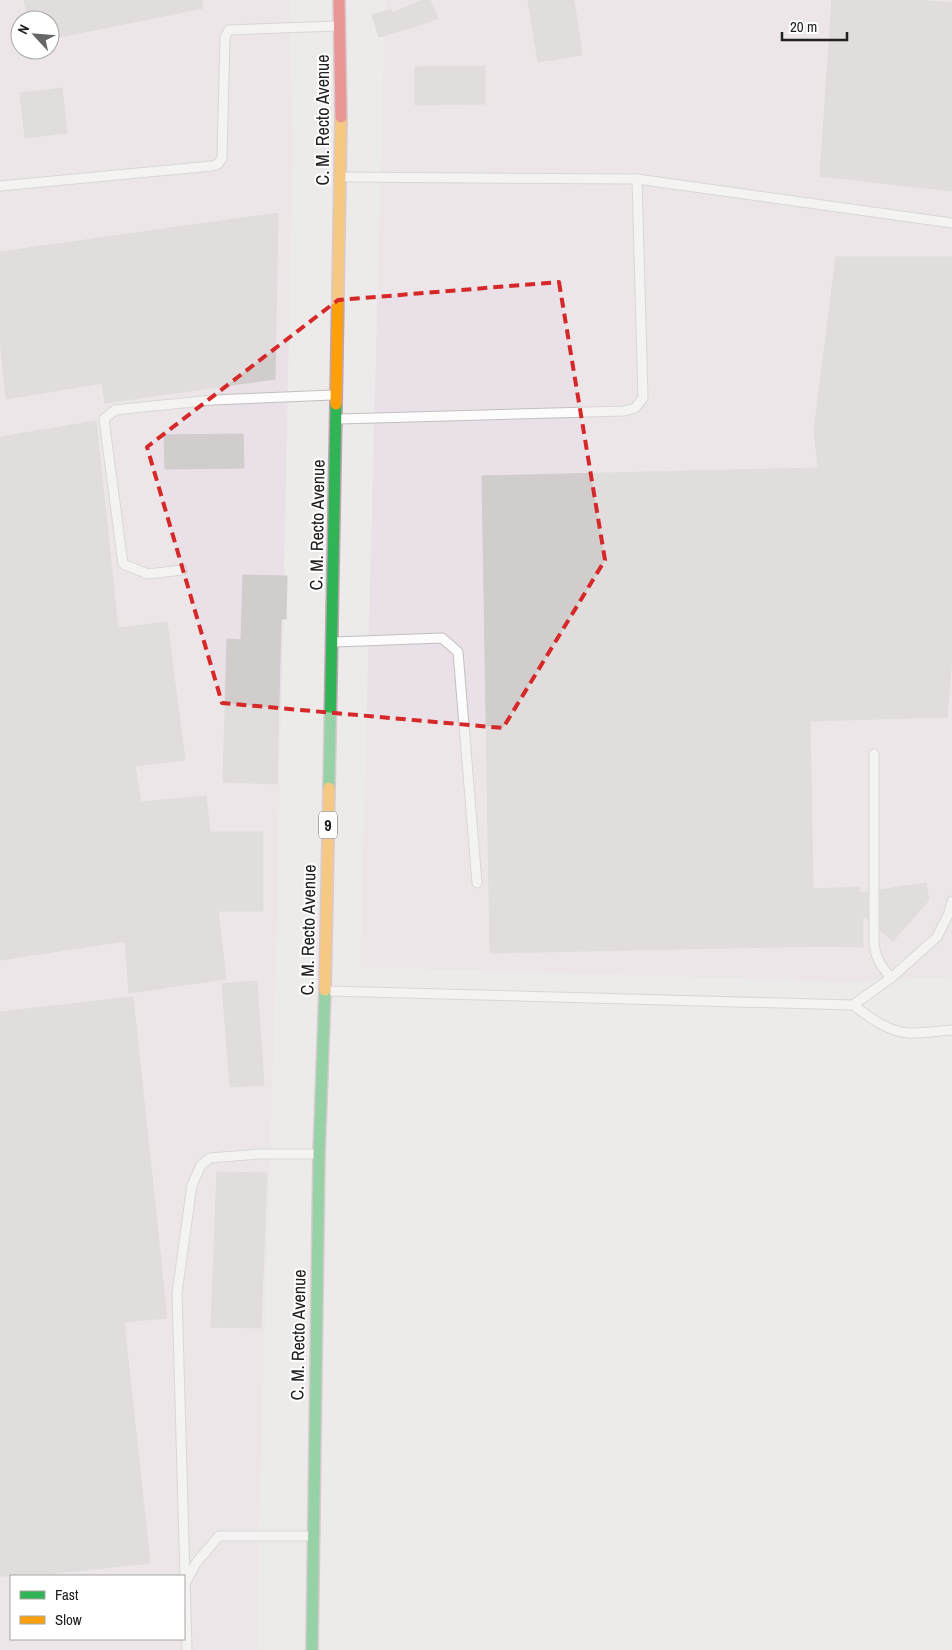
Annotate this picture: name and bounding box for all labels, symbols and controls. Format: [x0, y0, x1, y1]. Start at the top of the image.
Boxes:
north arrow [10, 10, 60, 60]
scale bar [782, 10, 847, 42]
text: 20 m [790, 16, 817, 37]
text: N [13, 22, 33, 37]
street label: C. M. Recto Avenue [310, 54, 335, 186]
street label: C. M. Recto Avenue [303, 459, 331, 591]
road number: 9 [319, 812, 337, 838]
street label: C. M. Recto Avenue [294, 864, 322, 996]
street label: C. M. Recto Avenue [284, 1269, 312, 1401]
legend [10, 1575, 185, 1640]
text: Fast [55, 1584, 79, 1605]
text: Slow [55, 1609, 82, 1630]

